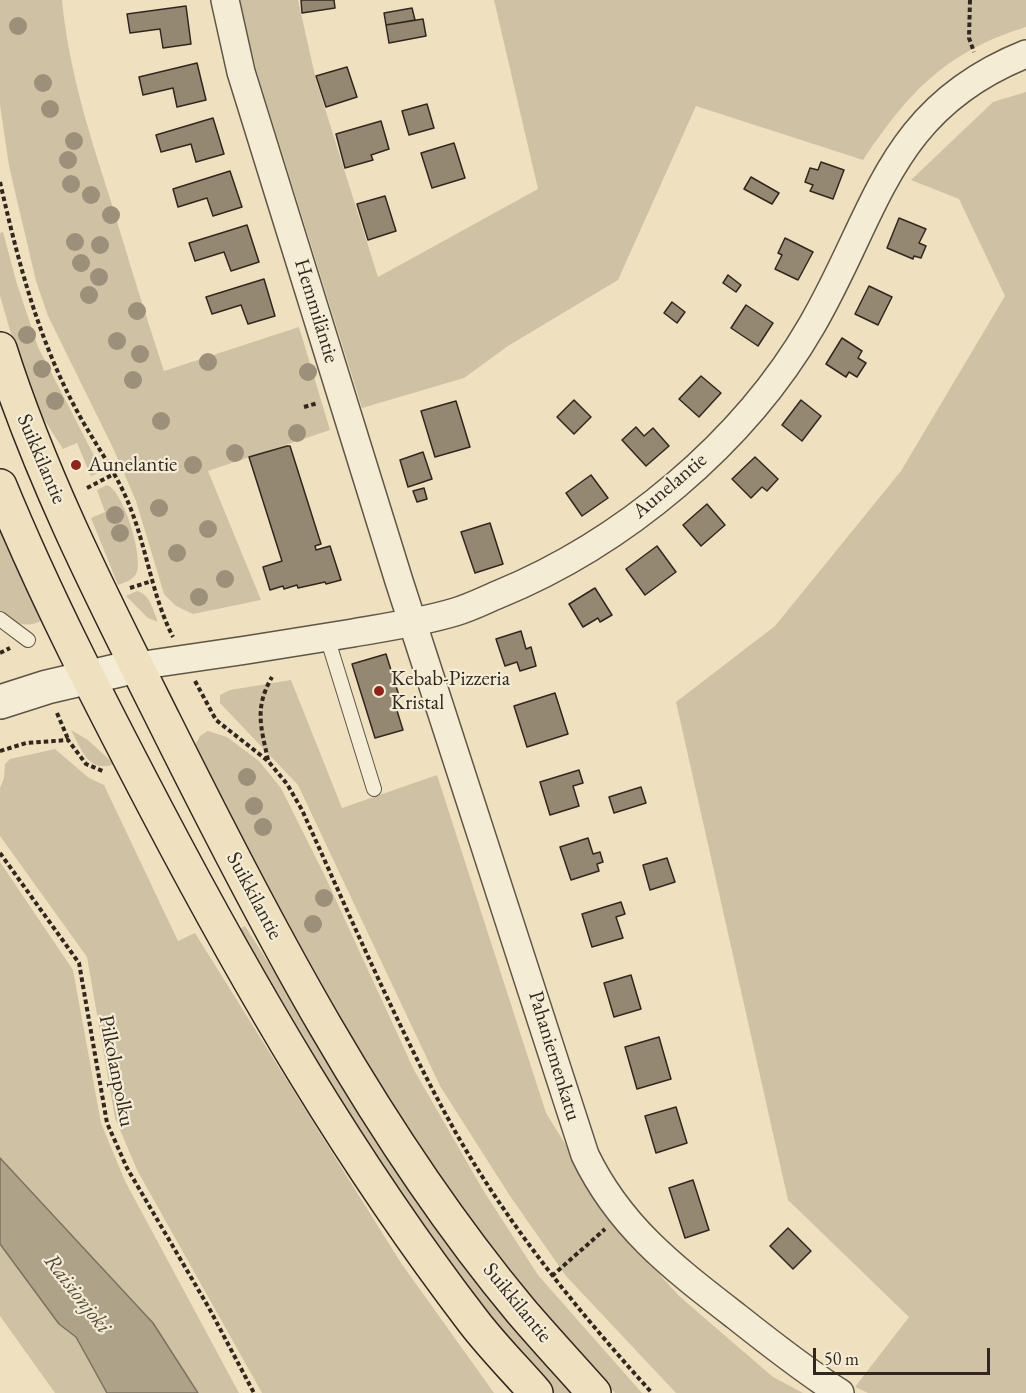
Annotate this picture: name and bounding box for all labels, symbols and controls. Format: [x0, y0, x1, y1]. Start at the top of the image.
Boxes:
street label: Hemmiläntie [288, 256, 344, 366]
street label: Suikkilantie [11, 410, 71, 508]
street label: Aunelantie [628, 448, 712, 524]
place label: Aunelantie [88, 452, 177, 478]
marker: Aunelantie [69, 458, 83, 472]
place label: Kebab-Pizzeria Kristal [391, 666, 510, 716]
marker: Kebab-Pizzeria Kristal [372, 684, 386, 698]
street label: Suikkilantie [221, 848, 287, 944]
street label: Pahaniemenkatu [522, 988, 586, 1124]
street label: Pilkolanpolku [93, 1013, 139, 1129]
water label: Raisionjoki [38, 1249, 116, 1339]
street label: Suikkilantie [477, 1258, 557, 1348]
scale bar [816, 1336, 993, 1374]
text: 50 m [824, 1347, 859, 1370]

